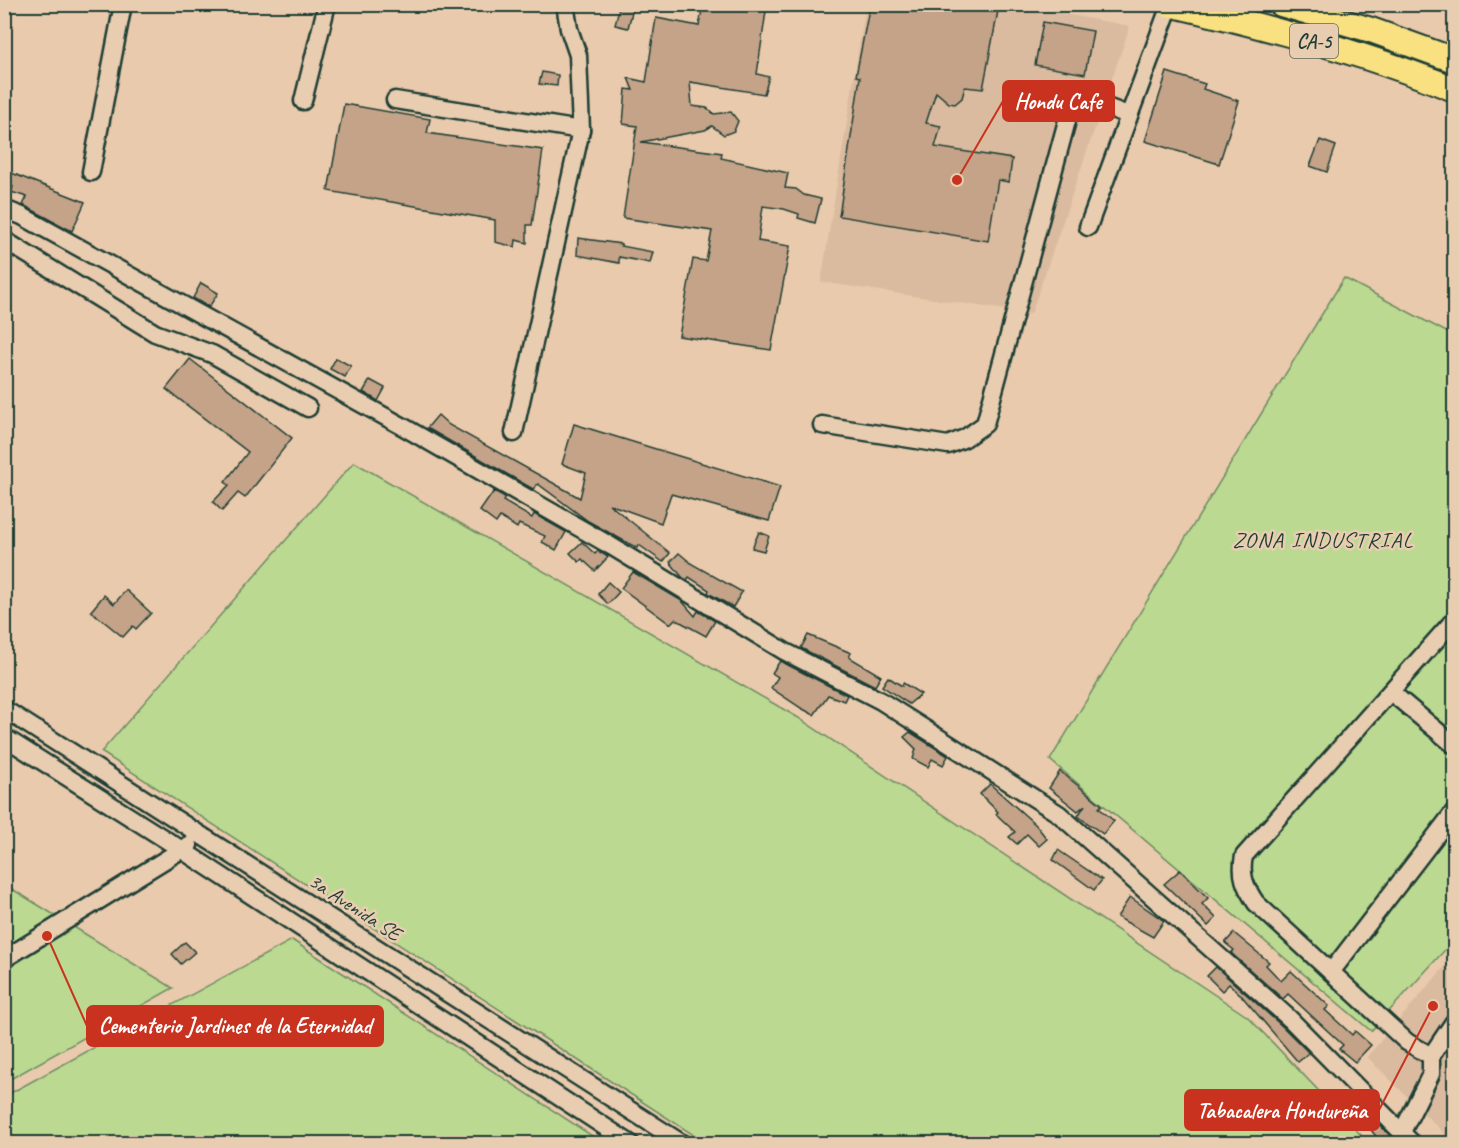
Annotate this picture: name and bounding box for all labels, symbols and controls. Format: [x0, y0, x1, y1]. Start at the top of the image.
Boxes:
road number: CA-5 [1290, 24, 1338, 58]
callout: Hondu Cafe [1003, 81, 1114, 121]
text: Hondu Cafe [1015, 88, 1104, 116]
district label: ZONA INDUSTRIAL [1232, 526, 1414, 554]
street label: 3a Avenida SE [304, 868, 408, 948]
callout: Cementerio Jardines de la Eternidad [87, 1006, 383, 1046]
text: Cementerio Jardines de la Eternidad [99, 1012, 375, 1040]
callout: Tabacalera Hondureña [1185, 1090, 1379, 1130]
text: Tabacalera Hondureña [1197, 1097, 1369, 1125]

